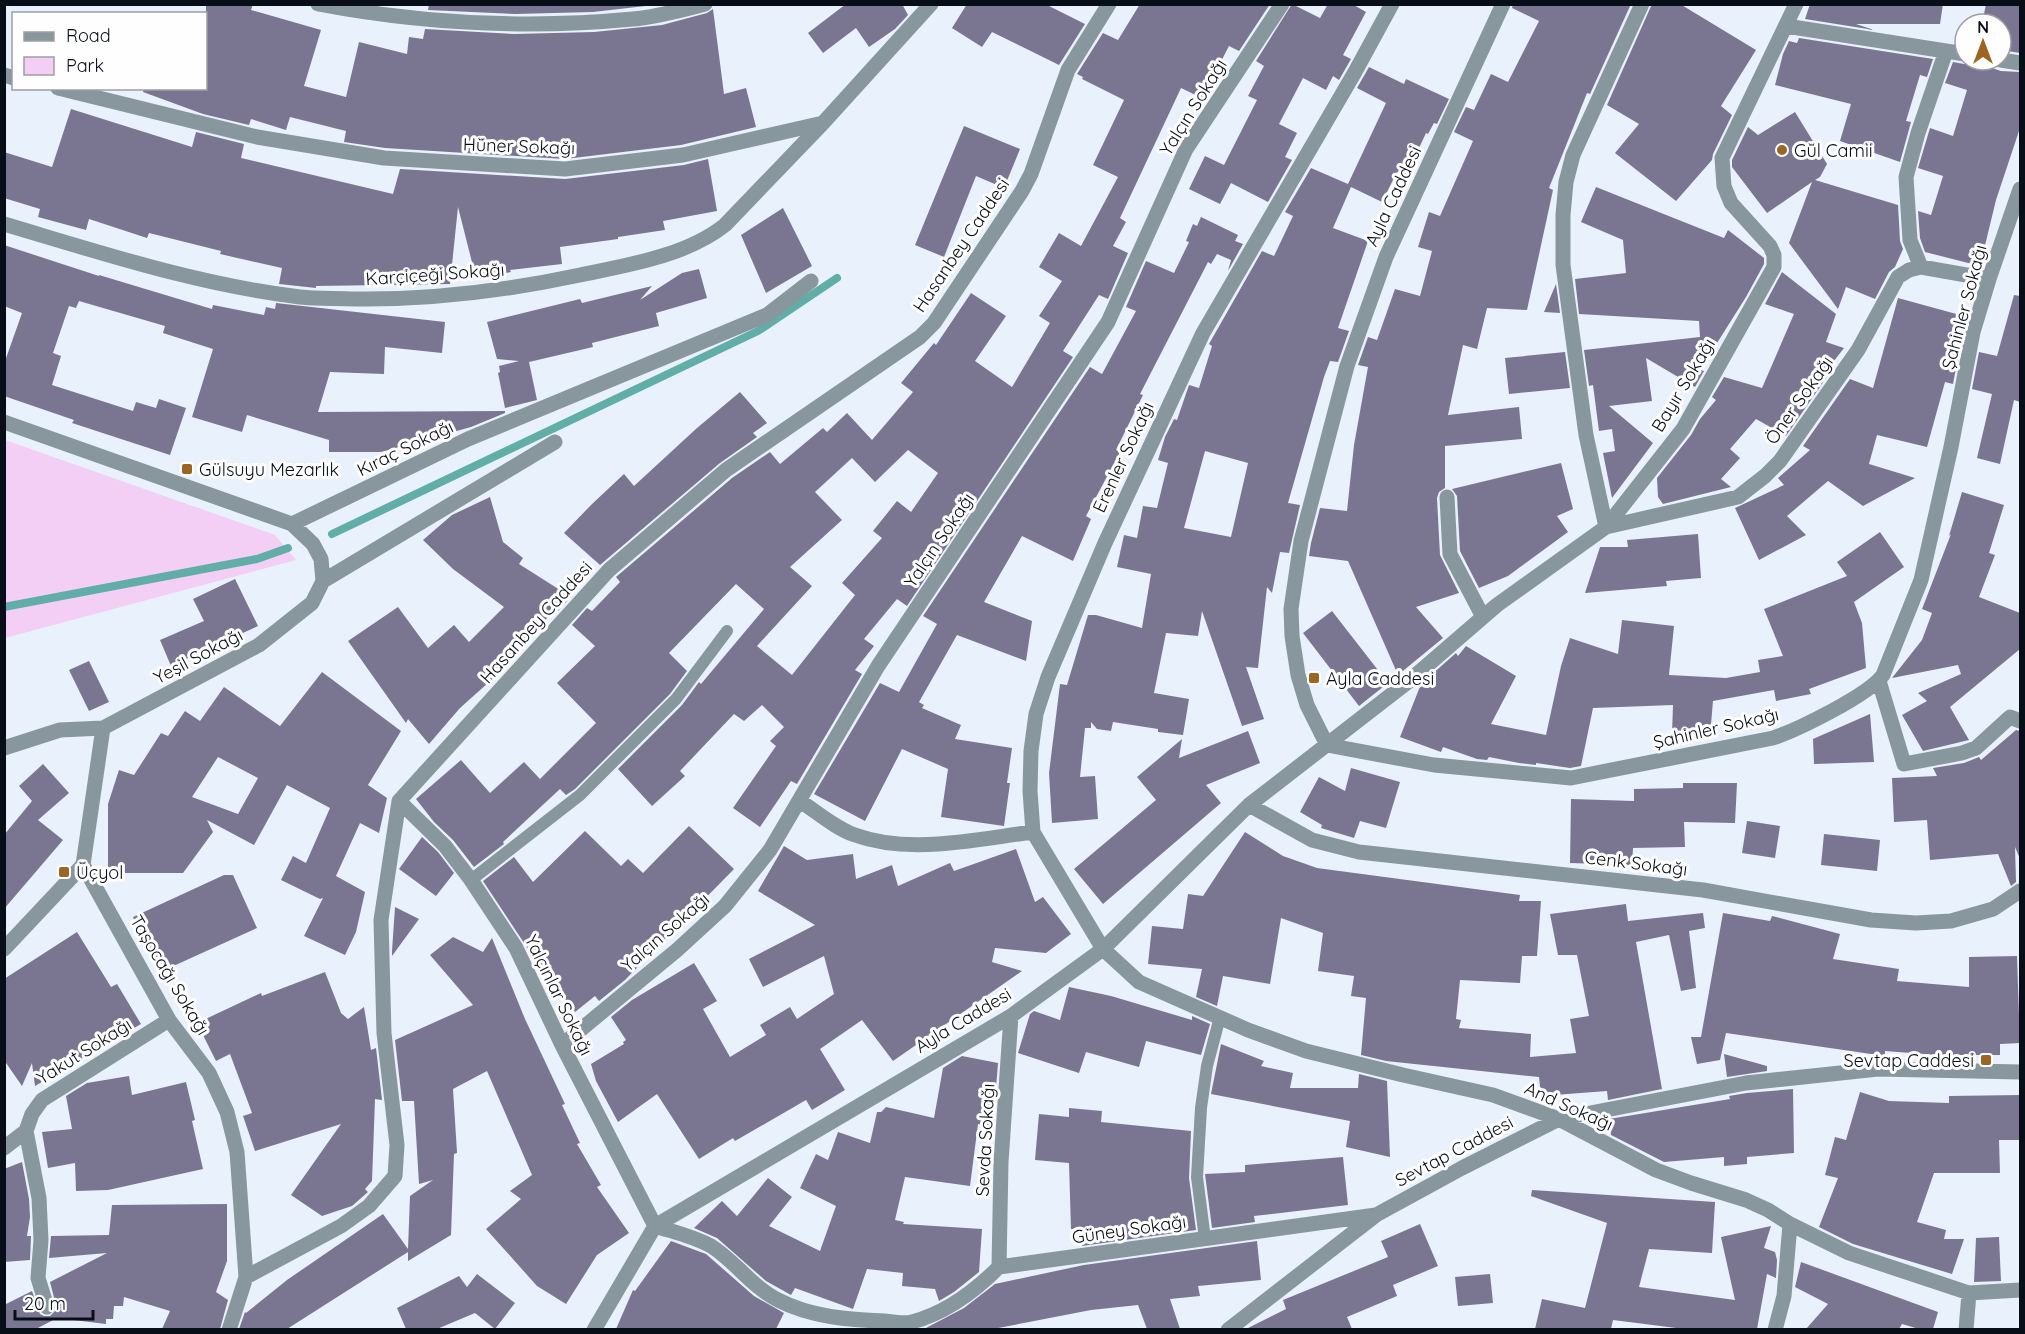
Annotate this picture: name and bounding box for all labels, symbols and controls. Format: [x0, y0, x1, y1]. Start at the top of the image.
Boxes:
legend [12, 12, 207, 90]
north arrow [1953, 12, 2013, 72]
text: N [1977, 17, 1989, 37]
text: Road [66, 24, 111, 47]
text: Park [66, 54, 104, 77]
street label: Yalçın Sokağı [1154, 54, 1232, 160]
street label: Hüner Sokağı [463, 133, 575, 159]
place label: Gül Camii [1794, 139, 1873, 162]
street label: Ayla Caddesi [1360, 142, 1426, 250]
marker: Gül Camii [1775, 143, 1789, 157]
street label: Hasanbey Caddesi [908, 174, 1014, 316]
street label: Şahinler Sokağı [1936, 242, 1992, 372]
street label: Karçiçeği Sokağı [365, 258, 505, 290]
street label: Bayır Sokağı [1646, 334, 1720, 436]
street label: Öner Sokağı [1760, 351, 1838, 449]
street label: Erenler Sokağı [1087, 398, 1159, 516]
street label: Kıraç Sokağı [353, 415, 457, 481]
place label: Gülsuyu Mezarlık [199, 458, 339, 481]
marker: Gülsuyu Mezarlık [180, 462, 194, 476]
street label: Yalçın Sokağı [899, 488, 979, 592]
street label: Hasanbey Caddesi [475, 556, 597, 688]
street label: Yeşil Sokağı [150, 623, 246, 689]
place label: Ayla Caddesi [1326, 667, 1434, 690]
marker: Ayla Caddesi [1307, 671, 1321, 685]
street label: Şahinler Sokağı [1651, 702, 1781, 754]
street label: Cenk Sokağı [1583, 845, 1689, 881]
place label: Üçyol [76, 861, 123, 884]
marker: Üçyol [57, 865, 71, 879]
street label: Yalçın Sokağı [616, 887, 714, 977]
street label: Taşocağı Sokağı [125, 911, 215, 1039]
street label: Yalçınlar Sokağı [520, 931, 598, 1059]
street label: Ayla Caddesi [911, 982, 1015, 1058]
street label: Yakut Sokağı [32, 1013, 136, 1089]
place label: Sevtap Caddesi [1844, 1049, 1974, 1072]
marker: Sevtap Caddesi [1979, 1053, 1993, 1067]
street label: And Sokağı [1521, 1076, 1617, 1136]
street label: Sevda Sokağı [971, 1083, 999, 1197]
street label: Sevtap Caddesi [1391, 1110, 1517, 1192]
street label: Güney Sokağı [1070, 1210, 1188, 1248]
scale bar [15, 1283, 93, 1321]
text: 20 m [24, 1292, 66, 1315]

